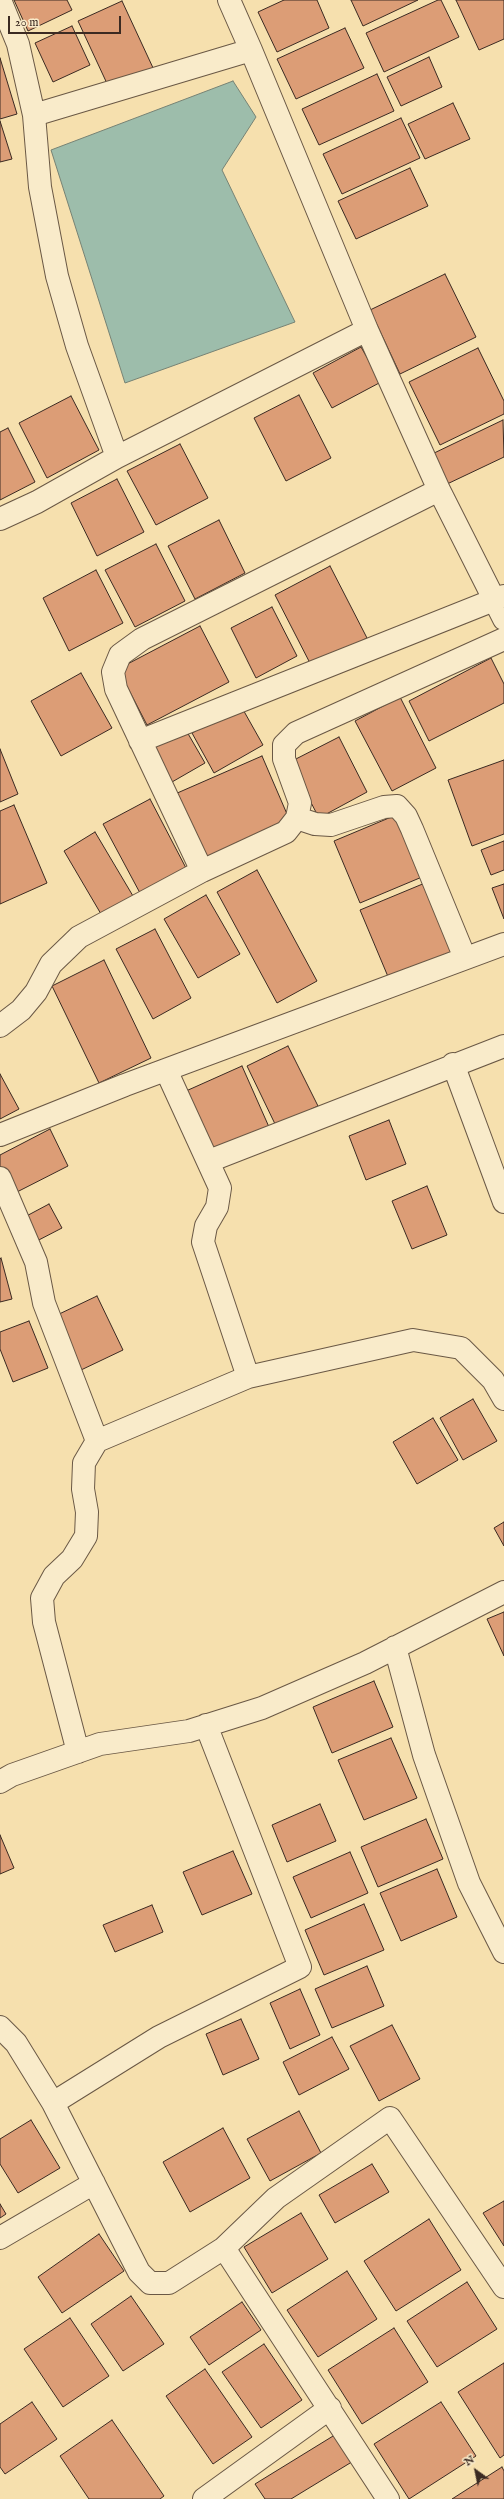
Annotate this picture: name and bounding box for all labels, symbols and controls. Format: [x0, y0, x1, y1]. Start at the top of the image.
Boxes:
scale bar [10, 8, 123, 34]
text: 20 m [15, 15, 38, 30]
north arrow [456, 2451, 496, 2491]
text: N [462, 2452, 477, 2469]

